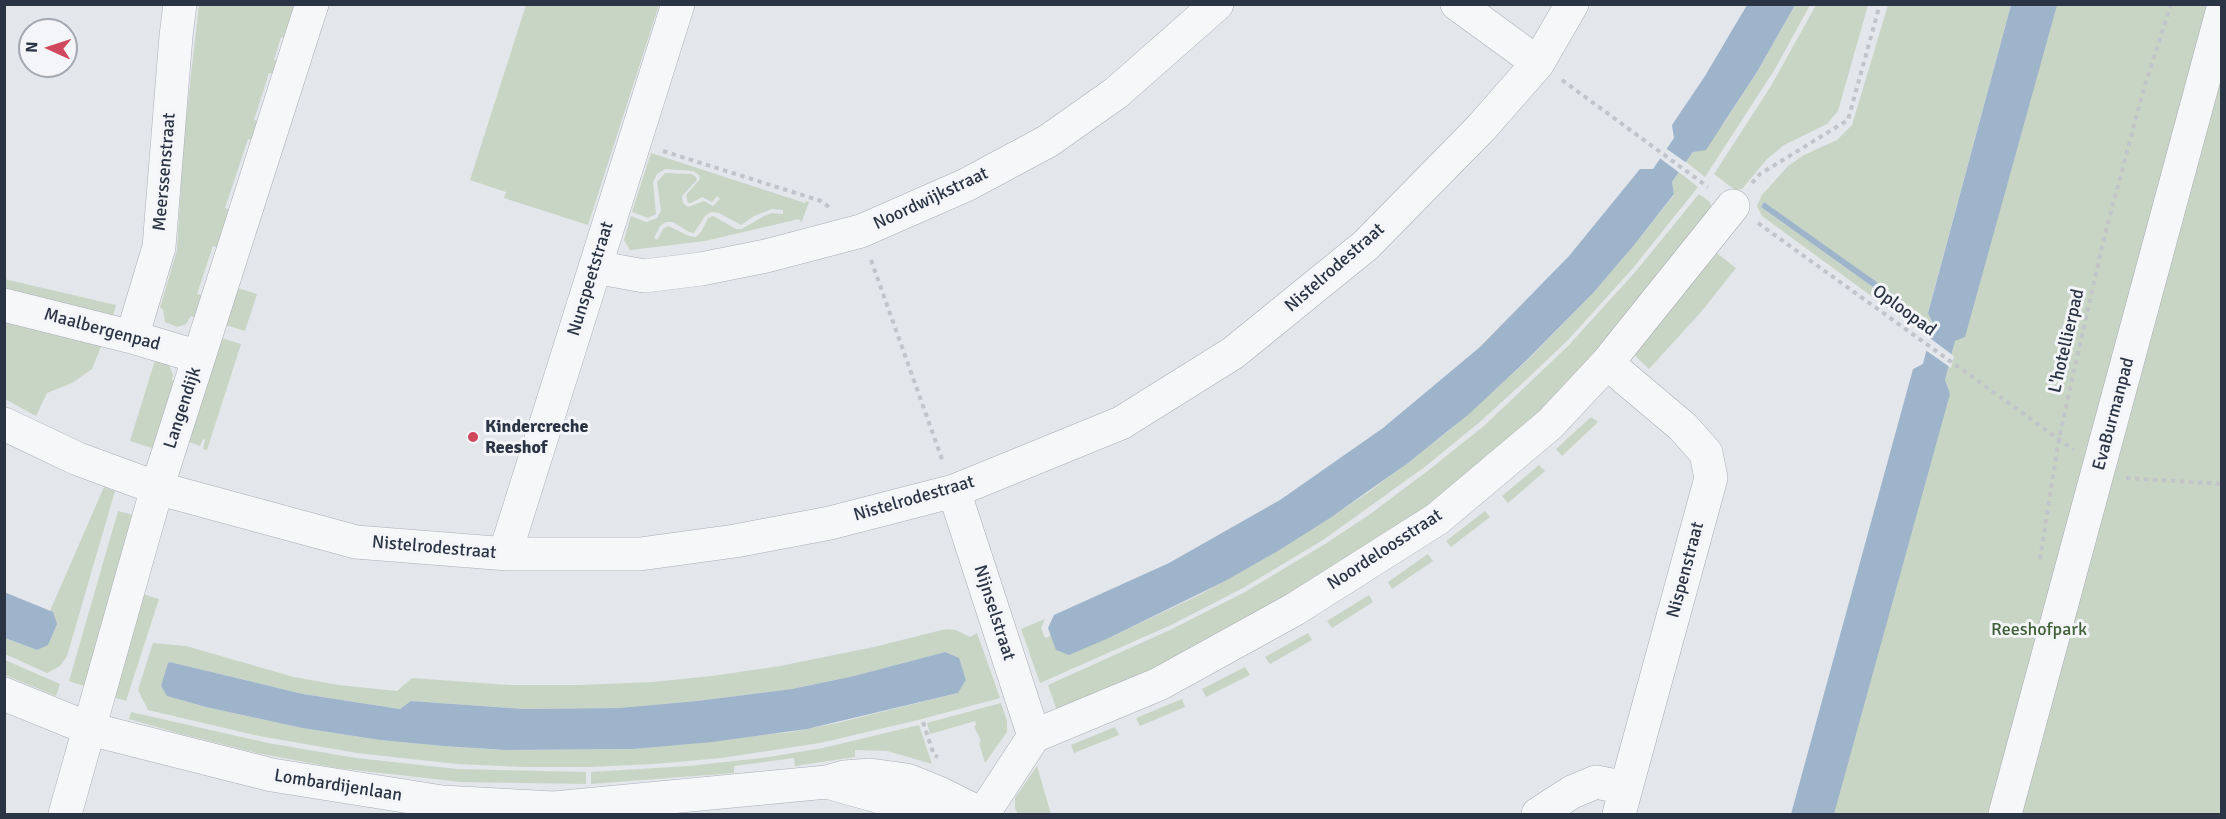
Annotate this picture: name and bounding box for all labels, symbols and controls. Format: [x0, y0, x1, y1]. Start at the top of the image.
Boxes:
north arrow [18, 18, 78, 78]
text: N [22, 41, 42, 53]
street label: Meerssenstraat [149, 112, 181, 232]
street label: Noordwijkstraat [870, 163, 992, 235]
street label: Nunspeetstraat [563, 219, 619, 339]
street label: Nistelrodestraat [1281, 219, 1389, 317]
street label: Oploopad [1868, 281, 1940, 341]
street label: L'hotellierpad [2045, 287, 2089, 395]
street label: Maalbergenpad [41, 304, 163, 356]
street label: EvaBurmanpad [2089, 355, 2139, 473]
street label: Langendijk [160, 364, 206, 452]
place label: Kindercreche Reeshof [485, 416, 589, 458]
marker: Kindercreche Reeshof [466, 430, 480, 444]
street label: Nistelrodestraat [851, 471, 977, 527]
street label: Noordeloosstraat [1323, 505, 1447, 595]
street label: Nispenstraat [1663, 520, 1709, 620]
street label: Nistelrodestraat [371, 532, 497, 564]
street label: Nijnselstraat [968, 563, 1020, 663]
park label: Reeshofpark [1991, 619, 2087, 641]
street label: Lombardijenlaan [272, 765, 404, 807]

